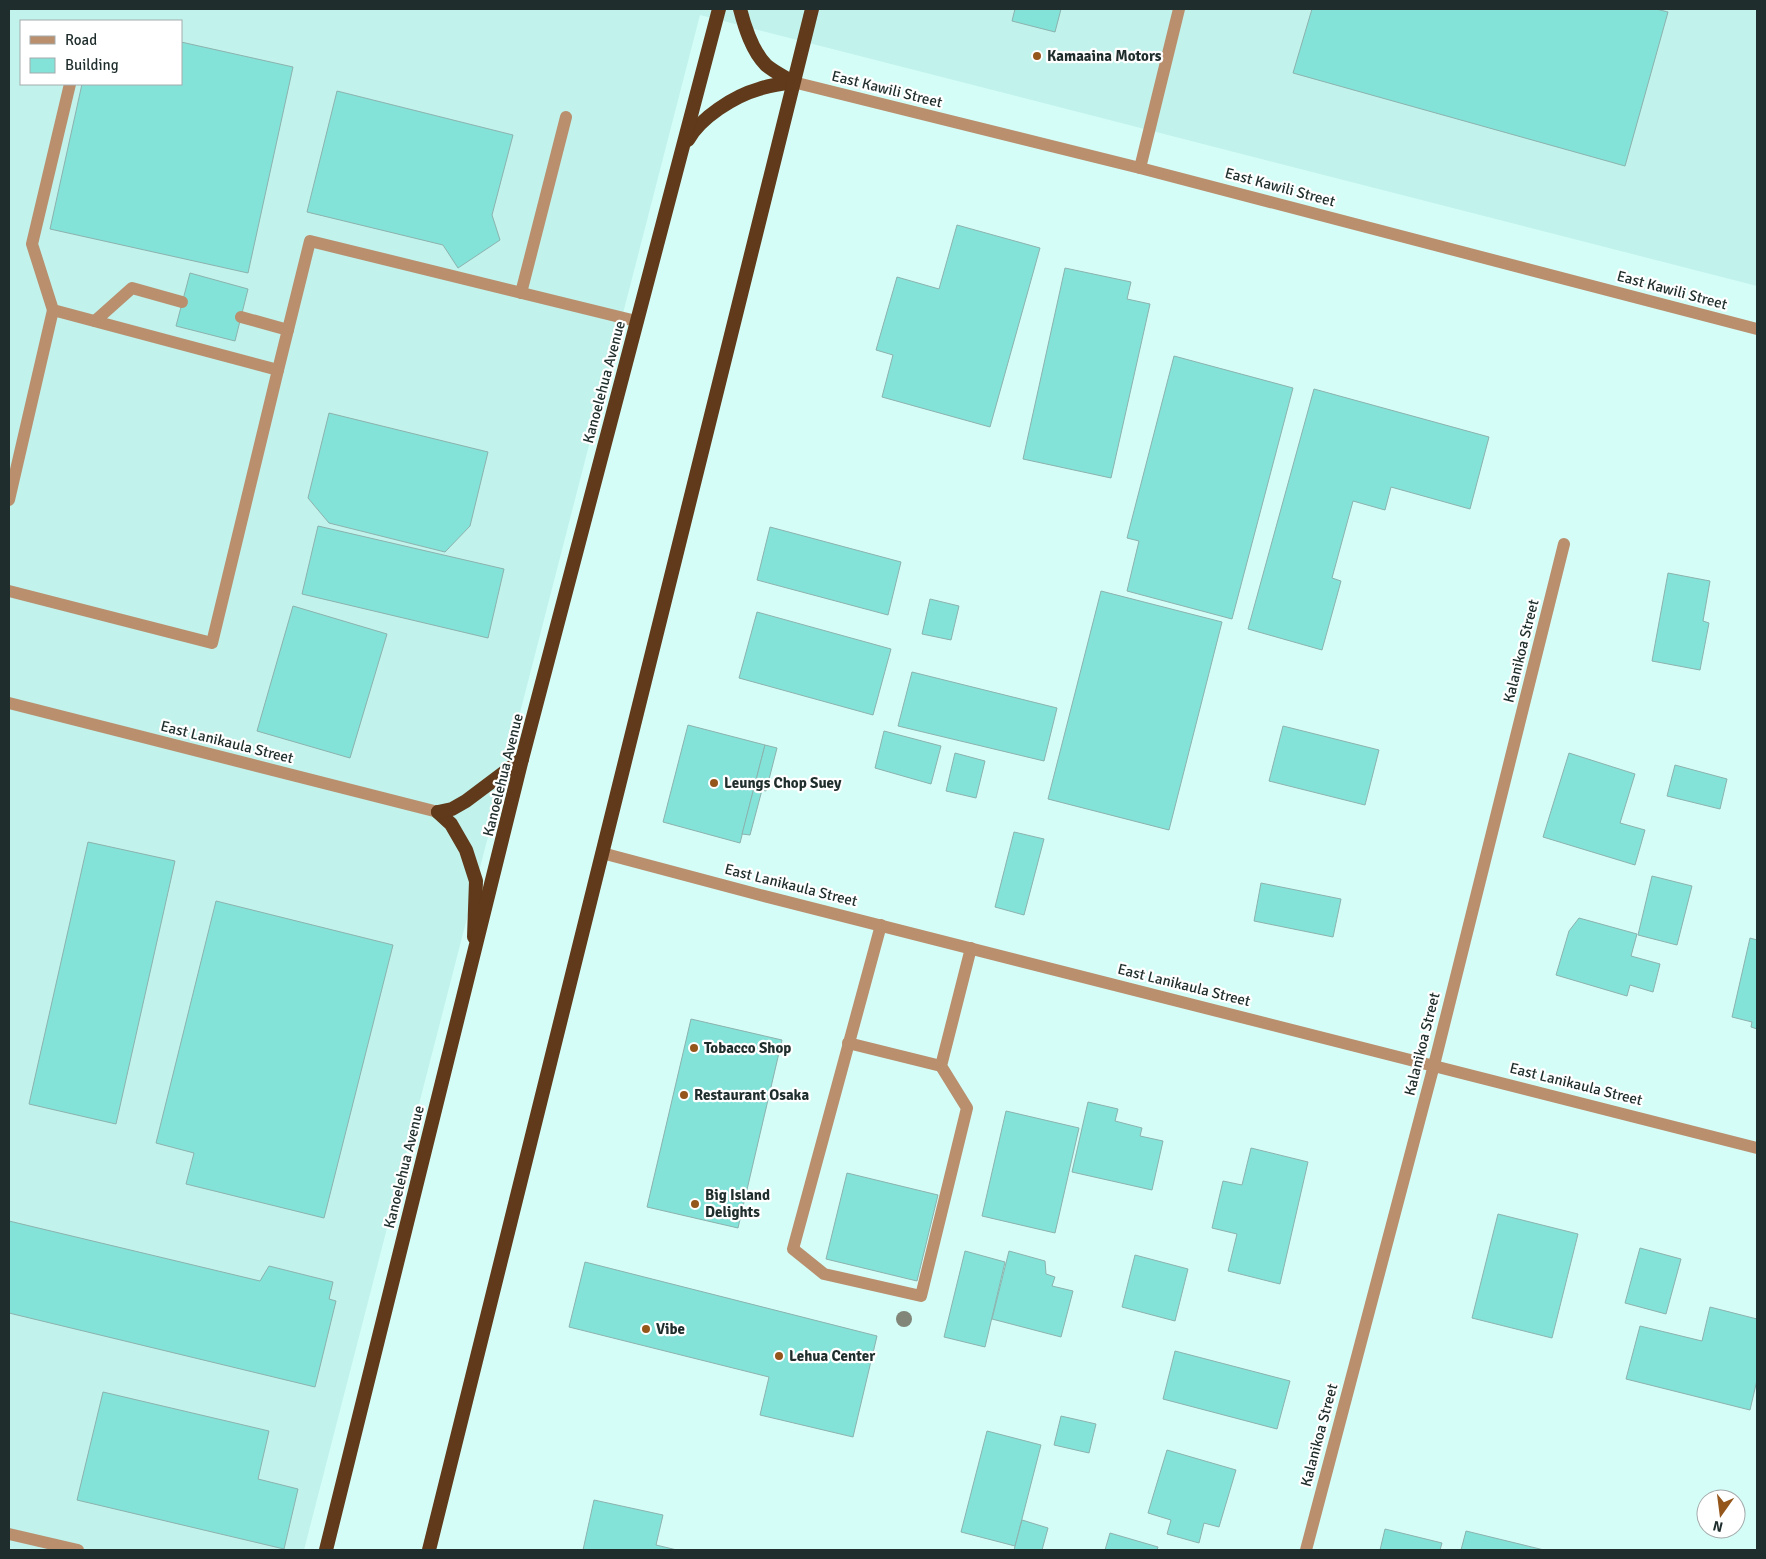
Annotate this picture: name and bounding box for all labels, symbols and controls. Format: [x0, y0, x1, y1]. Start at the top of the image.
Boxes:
legend [20, 20, 182, 85]
text: Road [65, 31, 97, 49]
place label: Kamaaina Motors [1047, 47, 1162, 65]
marker: Kamaaina Motors [1031, 50, 1043, 62]
text: Building [65, 56, 119, 74]
street label: East Kawili Street [830, 67, 944, 111]
street label: East Kawili Street [1223, 164, 1337, 210]
street label: East Kawili Street [1615, 267, 1729, 313]
street label: Kanoelehua Avenue [579, 319, 629, 445]
street label: Kalanikoa Street [1499, 597, 1543, 705]
street label: Kanoelehua Avenue [479, 712, 527, 838]
street label: East Lanikaula Street [159, 717, 295, 767]
place label: Leungs Chop Suey [724, 774, 842, 792]
marker: Leungs Chop Suey [708, 777, 720, 789]
street label: East Lanikaula Street [723, 860, 859, 910]
street label: East Lanikaula Street [1116, 960, 1252, 1010]
street label: Kalanikoa Street [1400, 990, 1444, 1098]
place label: Tobacco Shop [704, 1039, 791, 1057]
marker: Tobacco Shop [688, 1042, 700, 1054]
street label: East Lanikaula Street [1508, 1059, 1644, 1109]
place label: Restaurant Osaka [694, 1086, 809, 1104]
marker: Restaurant Osaka [678, 1089, 690, 1101]
street label: Kanoelehua Avenue [380, 1104, 428, 1230]
place label: Big Island Delights [705, 1186, 770, 1221]
marker: Big Island Delights [689, 1198, 701, 1210]
place label: Vibe [656, 1320, 685, 1338]
marker: Vibe [640, 1323, 652, 1335]
place label: Lehua Center [789, 1347, 875, 1365]
marker: Lehua Center [773, 1350, 785, 1362]
street label: Kalanikoa Street [1297, 1382, 1341, 1488]
north arrow [1696, 1489, 1746, 1539]
text: N [1711, 1517, 1725, 1536]

